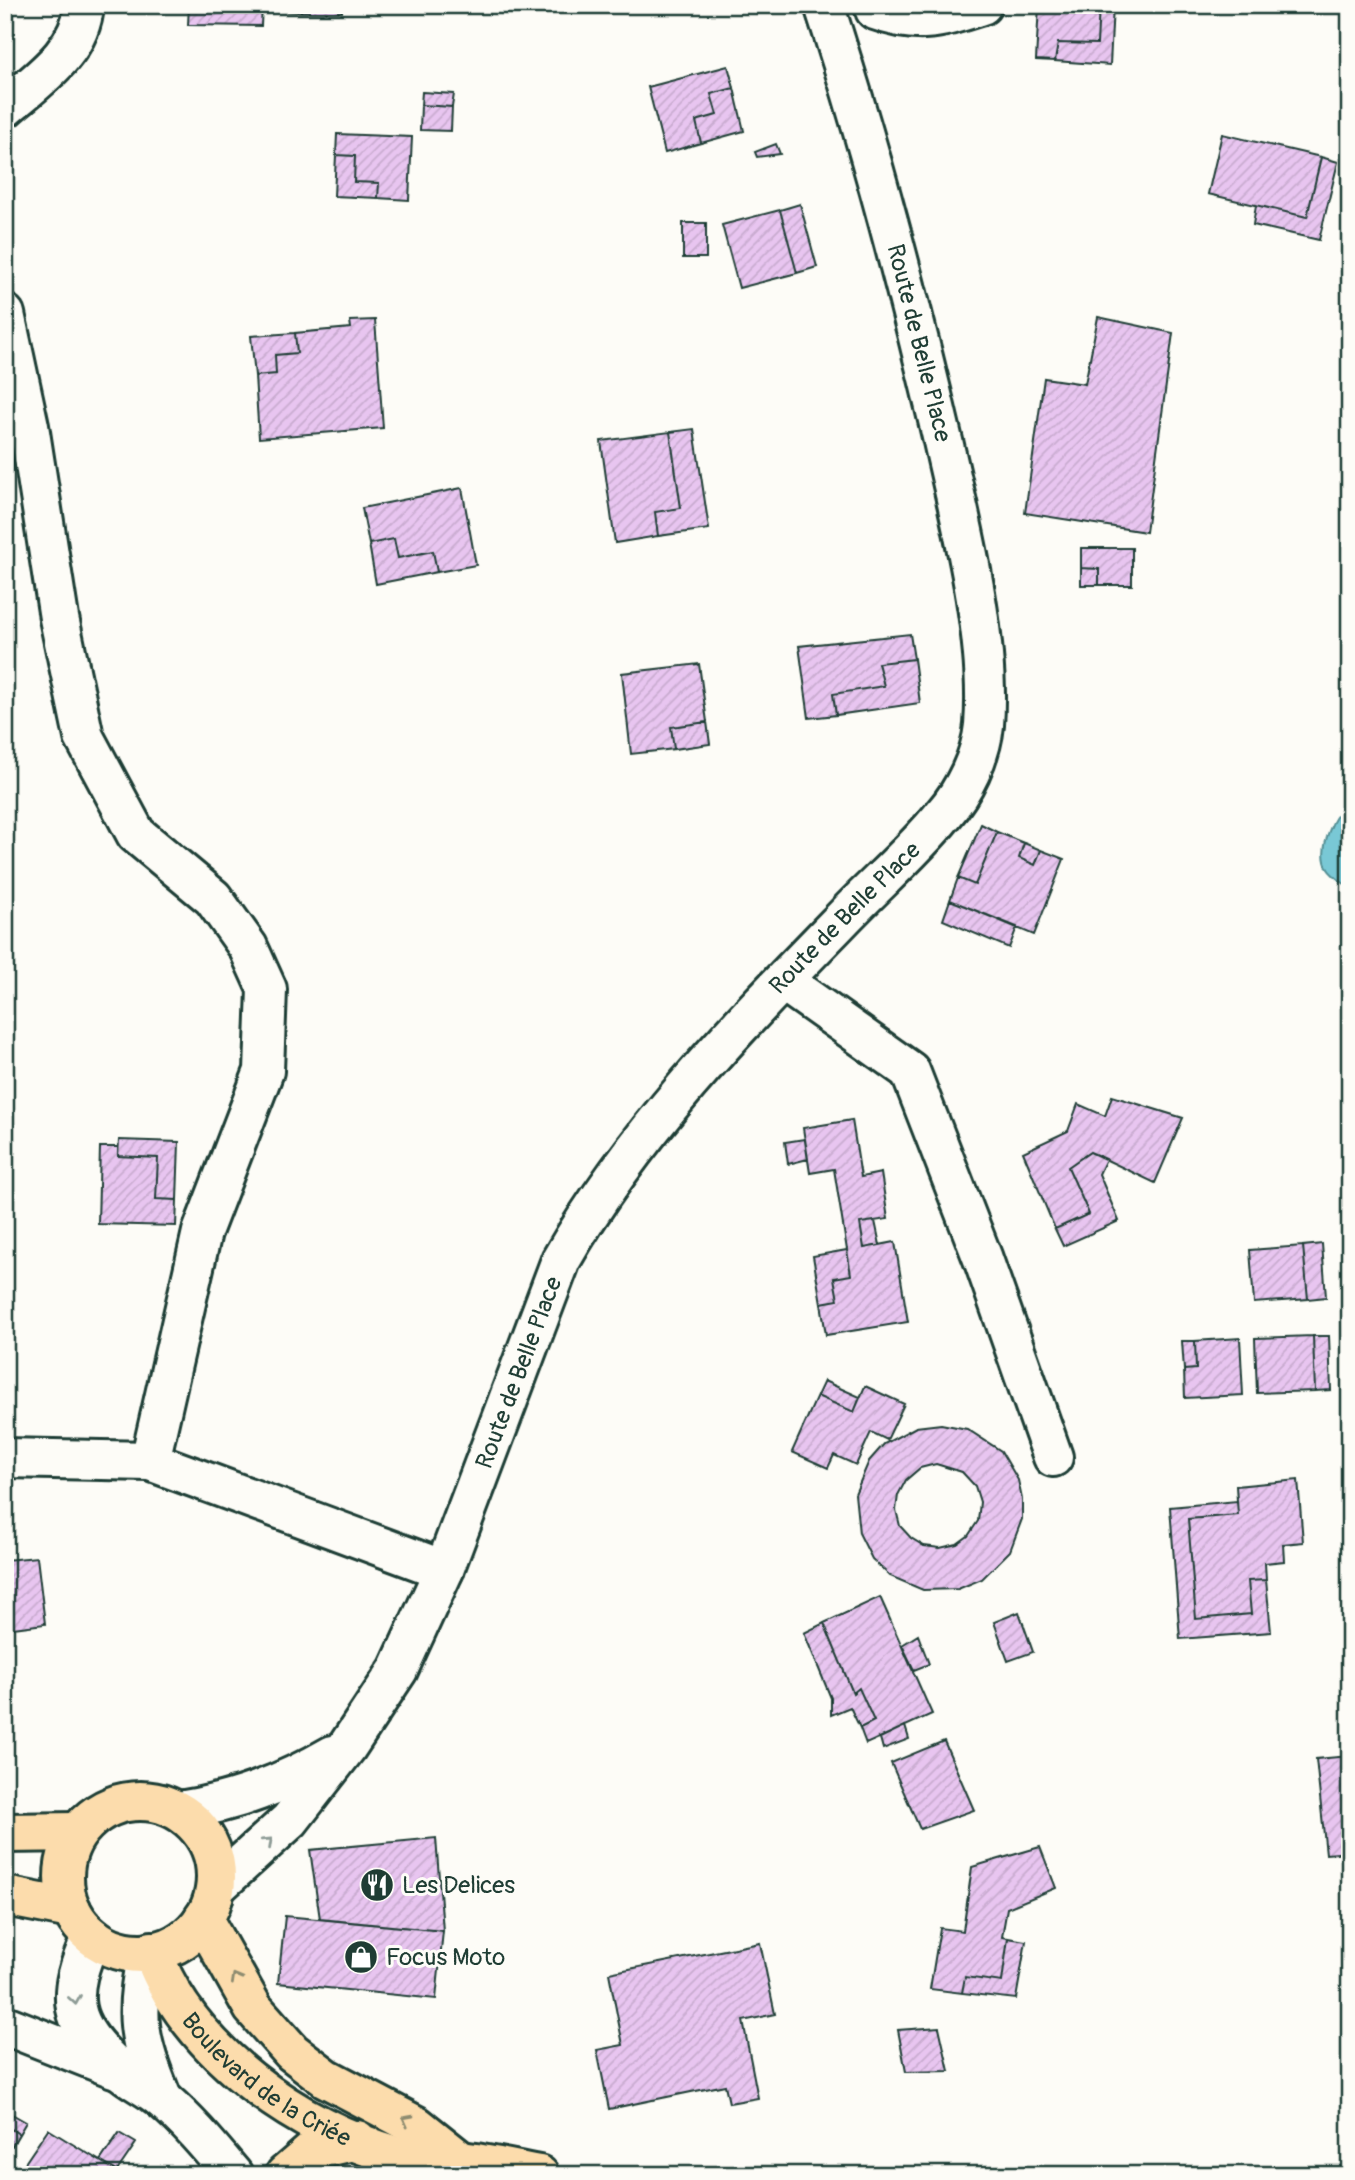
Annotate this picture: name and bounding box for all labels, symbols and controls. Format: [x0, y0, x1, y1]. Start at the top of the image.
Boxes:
street label: Route de Belle Place [880, 241, 958, 445]
street label: Route de Belle Place [763, 835, 926, 1000]
street label: Route de Belle Place [469, 1272, 568, 1472]
one-way arrow [260, 1838, 273, 1851]
restaurant icon: Les Delices [358, 1866, 396, 1904]
place label: Les Delices [402, 1871, 515, 1900]
shop icon: Focus Moto [342, 1938, 380, 1976]
place label: Focus Moto [386, 1943, 505, 1972]
one-way arrow [231, 1972, 244, 1985]
one-way arrow [67, 1994, 82, 2006]
street label: Boulevard de la Criée [176, 2007, 356, 2153]
one-way arrow [401, 2115, 414, 2129]

